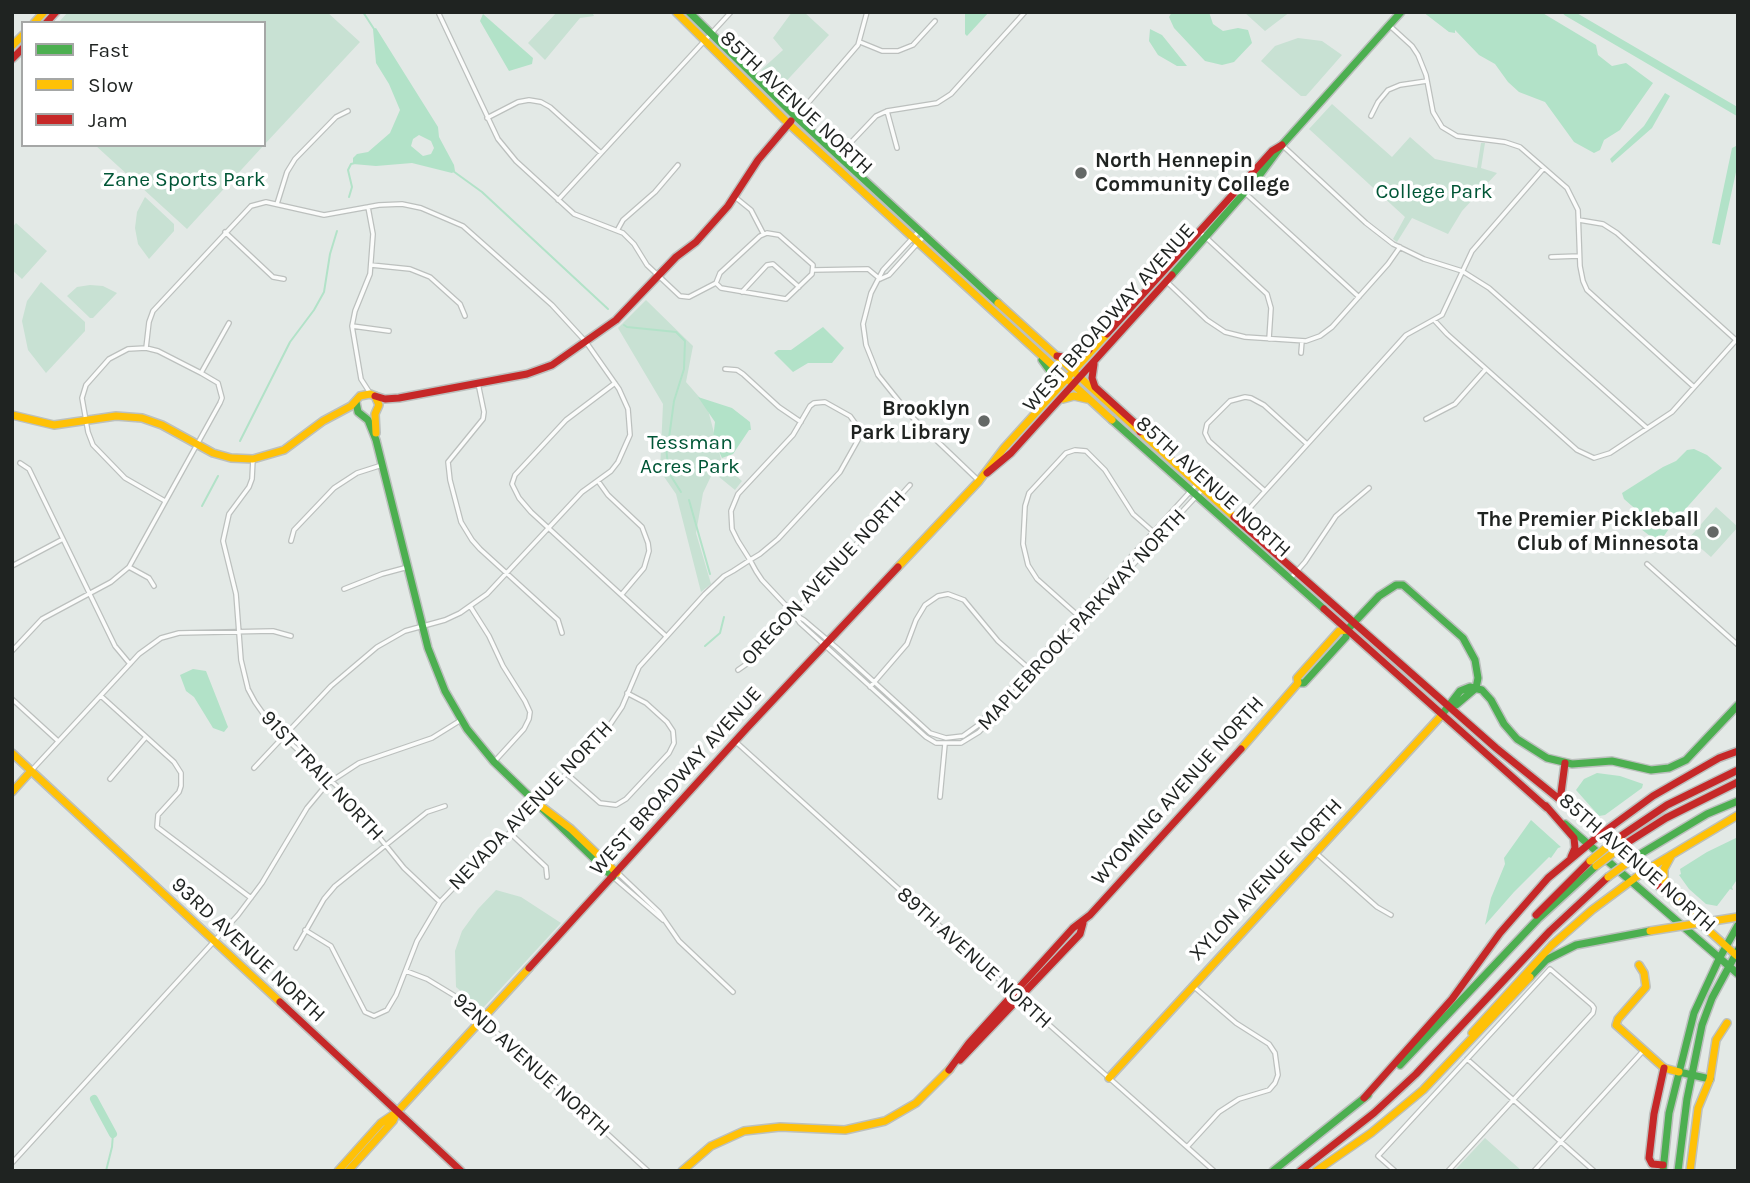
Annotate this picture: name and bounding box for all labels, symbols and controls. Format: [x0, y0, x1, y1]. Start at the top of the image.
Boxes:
legend [21, 21, 266, 147]
street label: 85TH AVENUE NORTH [714, 26, 878, 180]
text: Fast [88, 38, 129, 62]
text: Slow [88, 73, 133, 97]
text: Jam [88, 108, 128, 132]
place label: North Hennepin Community College [1095, 148, 1290, 198]
marker: North Hennepin Community College [1073, 165, 1089, 181]
park label: Zane Sports Park [103, 167, 265, 193]
park label: College Park [1375, 179, 1493, 205]
street label: WEST BROADWAY AVENUE [1018, 218, 1200, 418]
place label: Brooklyn Park Library [850, 396, 970, 446]
street label: 85TH AVENUE NORTH [1130, 411, 1296, 563]
marker: Brooklyn Park Library [976, 413, 992, 429]
park label: Tessman Acres Park [640, 430, 740, 480]
street label: OREGON AVENUE NORTH [736, 485, 912, 671]
street label: MAPLEBROOK PARKWAY NORTH [973, 504, 1191, 736]
place label: The Premier Pickleball Club of Minnesota [1477, 507, 1699, 557]
marker: The Premier Pickleball Club of Minnesota [1705, 524, 1721, 540]
street label: WEST BROADWAY AVENUE [585, 681, 767, 881]
street label: WYOMING AVENUE NORTH [1087, 691, 1269, 891]
street label: 91ST TRAIL NORTH [255, 706, 389, 846]
street label: NEVADA AVENUE NORTH [444, 716, 618, 896]
street label: 85TH AVENUE NORTH [1553, 788, 1721, 938]
street label: XYLON AVENUE NORTH [1184, 794, 1348, 966]
street label: 93RD AVENUE NORTH [166, 872, 330, 1028]
street label: 89TH AVENUE NORTH [891, 882, 1057, 1034]
street label: 92ND AVENUE NORTH [447, 988, 615, 1142]

